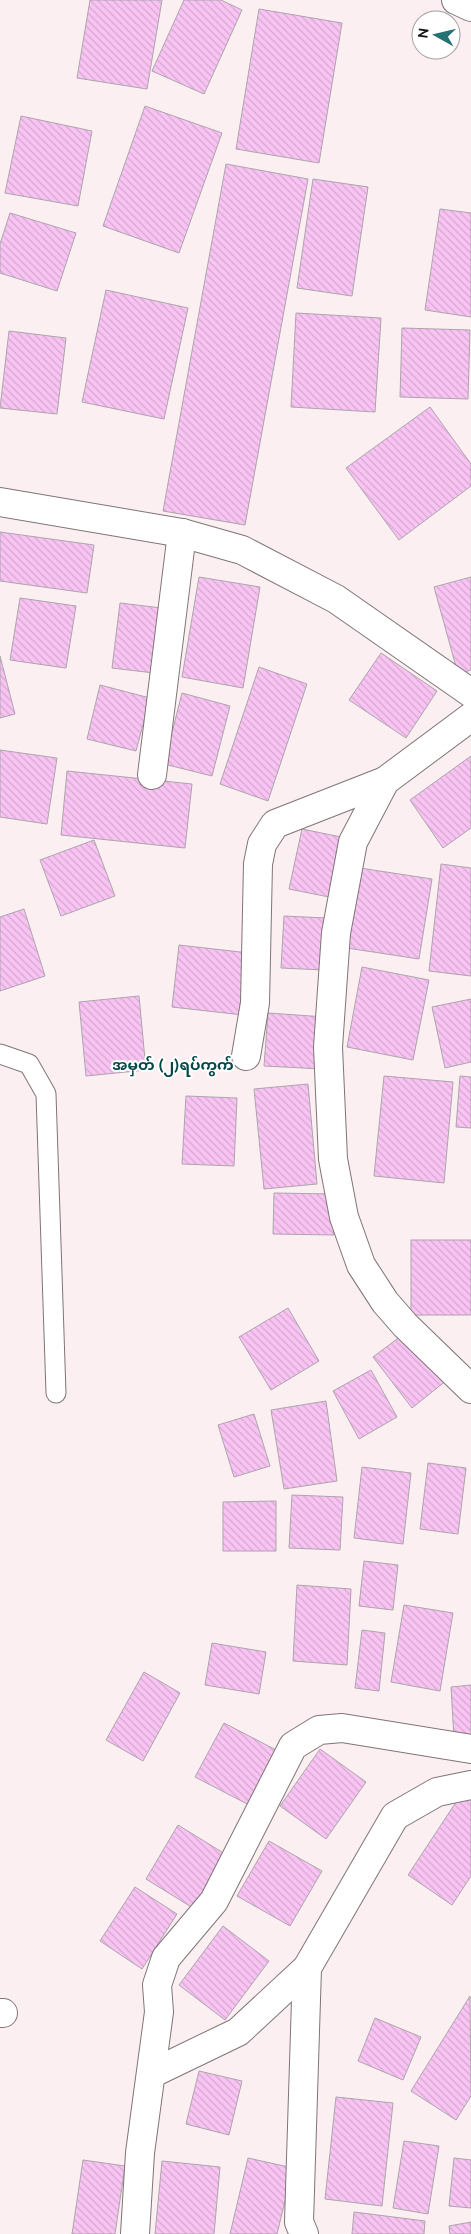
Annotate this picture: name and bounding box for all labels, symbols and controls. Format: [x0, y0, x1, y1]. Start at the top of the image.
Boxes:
north arrow [411, 10, 461, 60]
text: N [414, 27, 432, 39]
district label: အမှတ် (၂)ရပ်ကွက် [112, 1055, 234, 1077]

